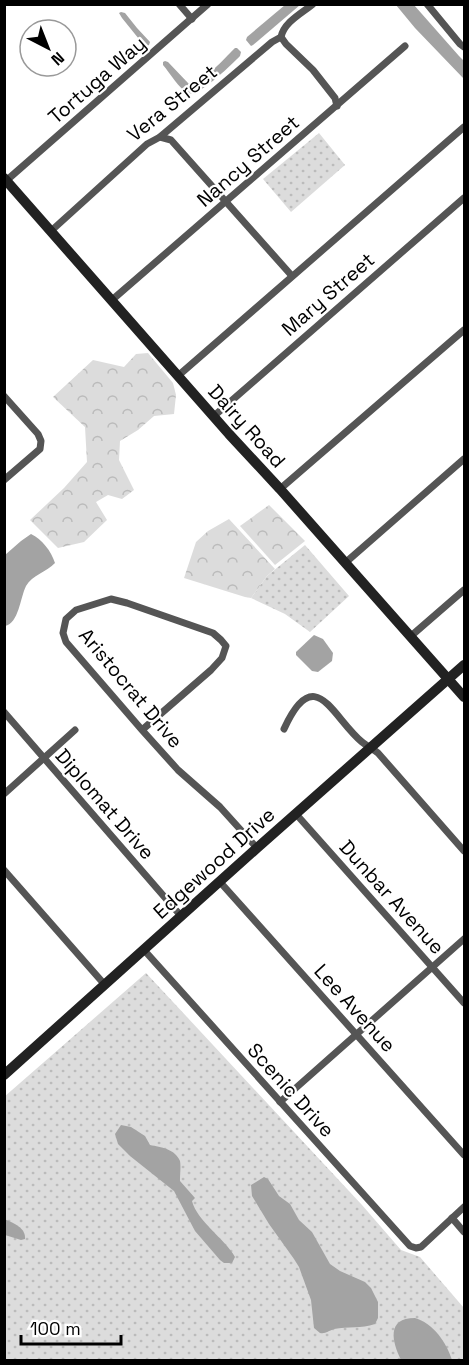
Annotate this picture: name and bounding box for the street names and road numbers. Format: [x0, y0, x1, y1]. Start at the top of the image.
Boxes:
street label: Tortuga Way [43, 30, 151, 130]
street label: Vera Street [122, 59, 222, 147]
street label: Nancy Street [191, 109, 305, 213]
street label: Mary Street [276, 247, 380, 341]
street label: Dairy Road [203, 379, 291, 473]
street label: Aristocrat Drive [73, 623, 189, 753]
street label: Diplomat Drive [50, 743, 160, 865]
street label: Edgewood Drive [148, 801, 280, 925]
street label: Dunbar Avenue [334, 834, 450, 960]
street label: Lee Avenue [309, 958, 401, 1058]
street label: Scenic Drive [242, 1037, 340, 1143]

